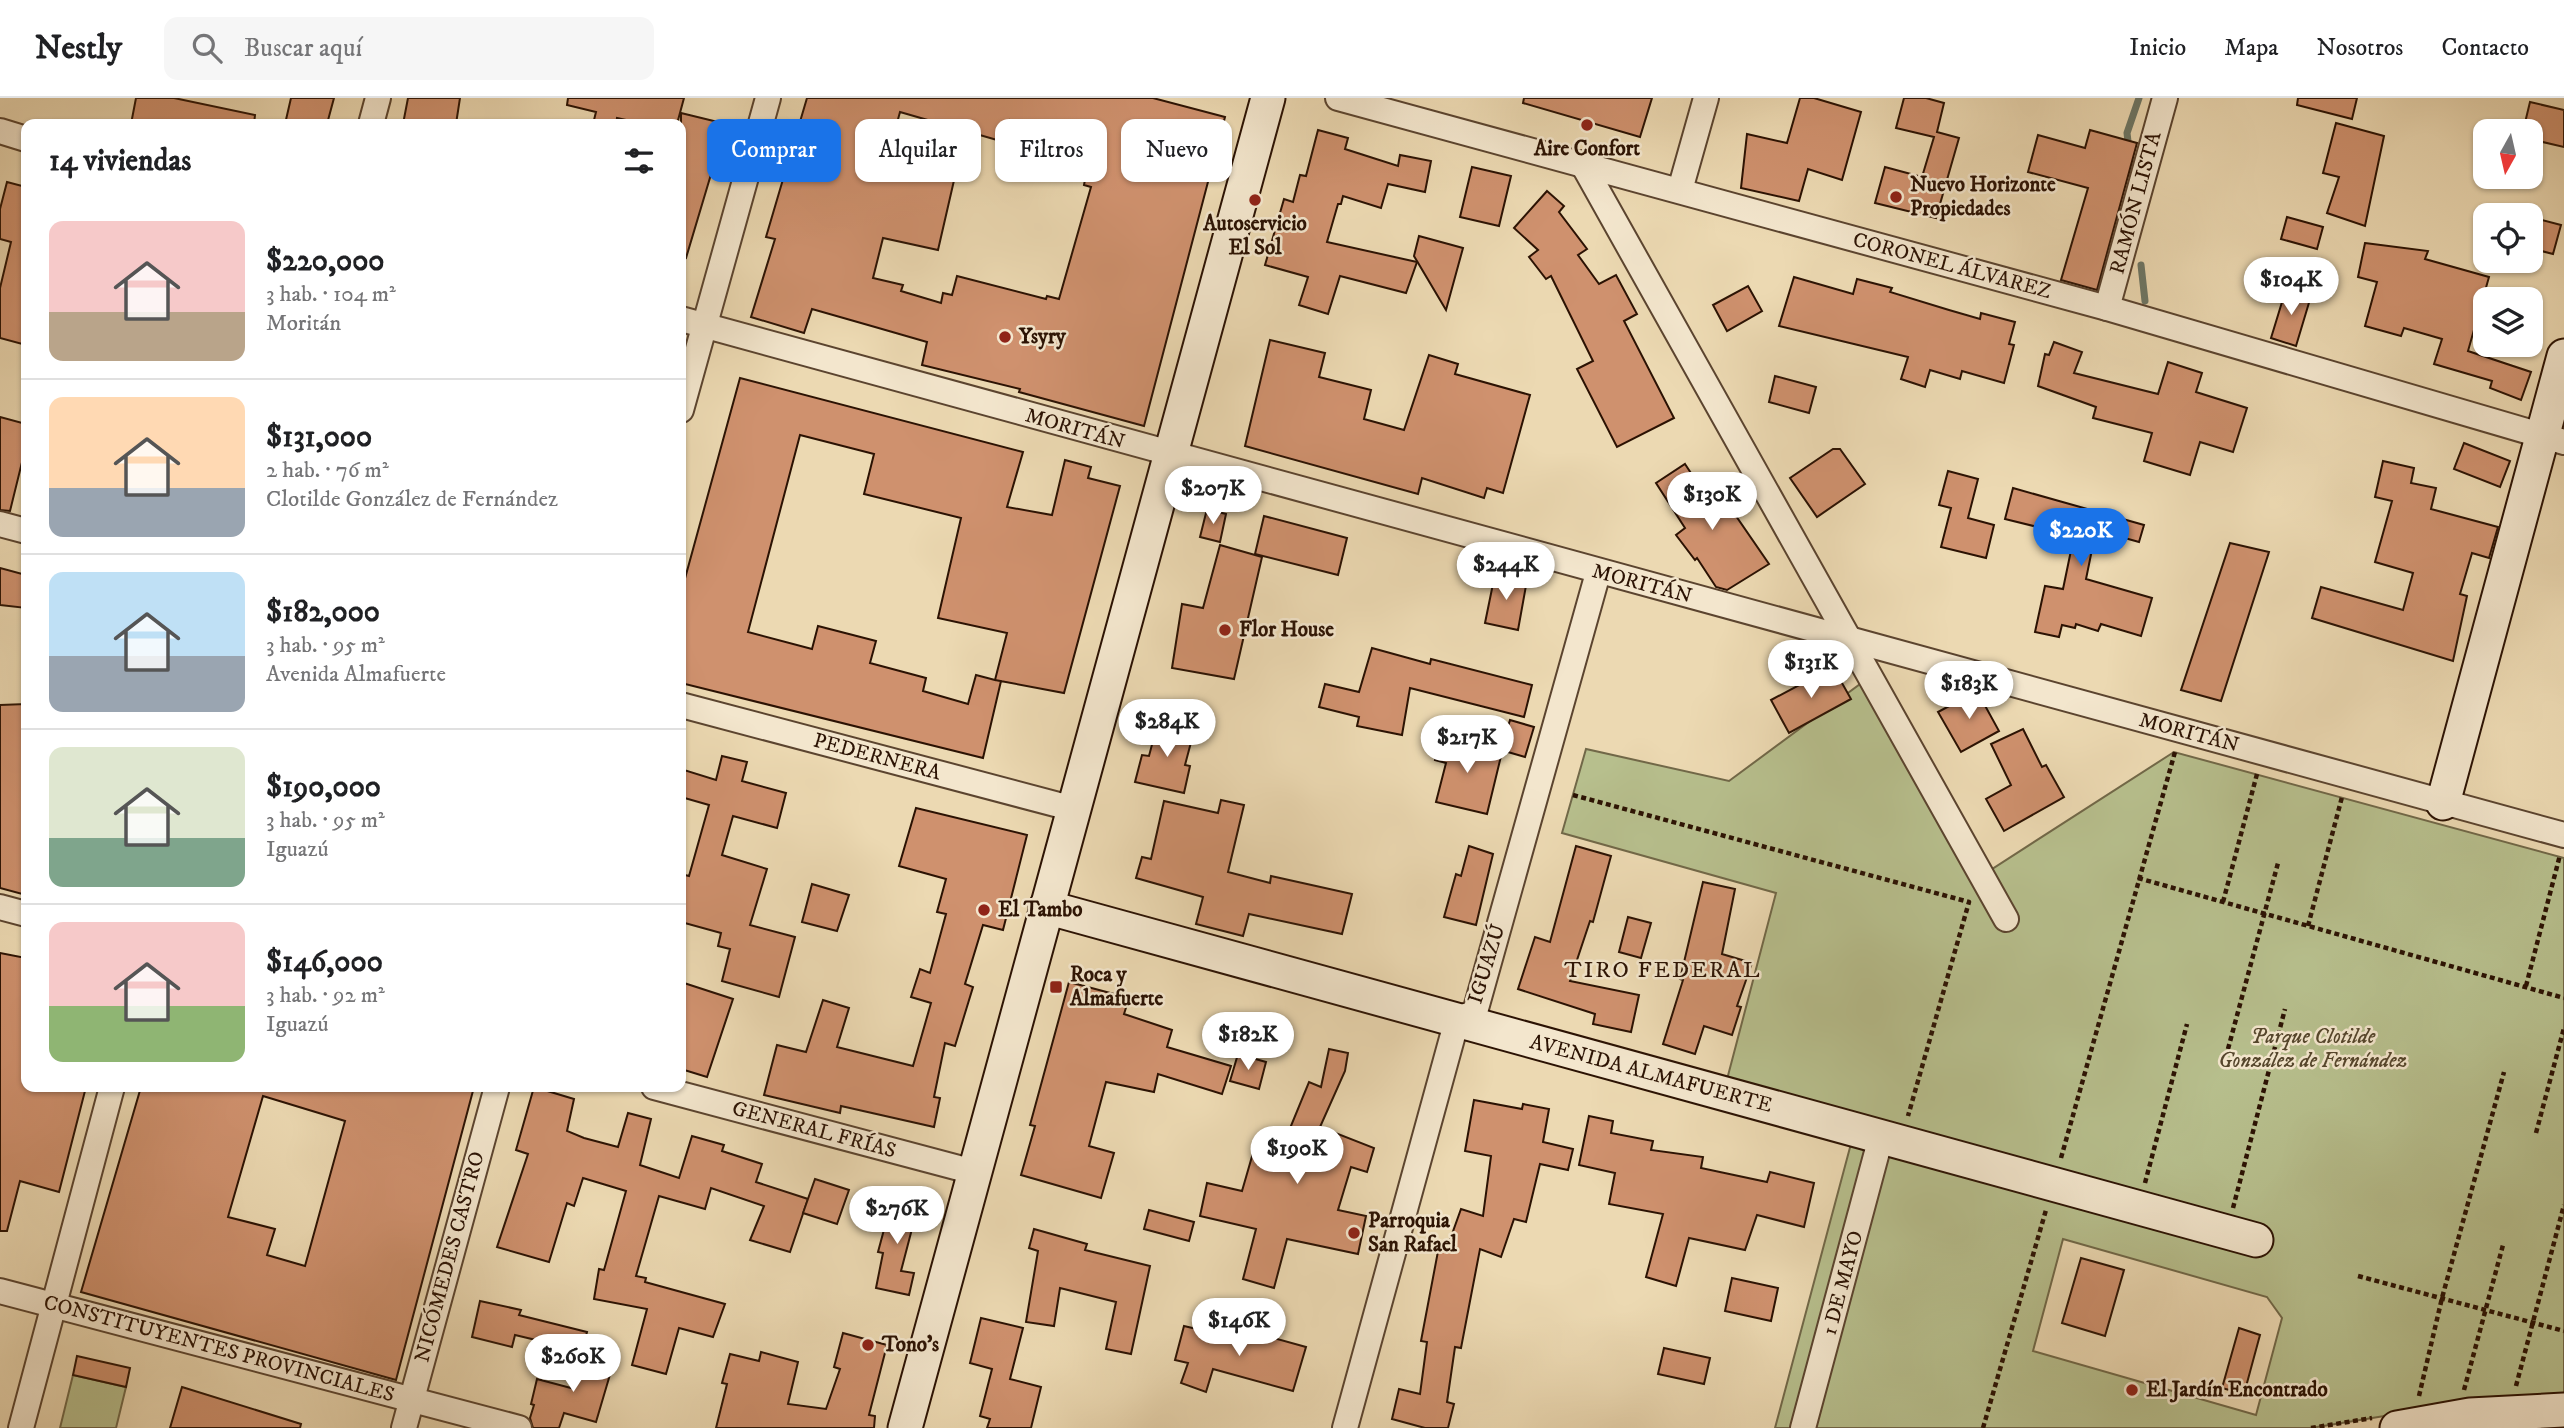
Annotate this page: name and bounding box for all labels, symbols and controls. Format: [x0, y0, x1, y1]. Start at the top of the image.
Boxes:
search box [164, 17, 654, 80]
text: Nestly [35, 28, 122, 69]
icon: search [188, 29, 226, 67]
text: Buscar aquí [244, 32, 362, 65]
text: Inicio [2129, 33, 2186, 63]
text: Mapa [2224, 33, 2279, 63]
text: Nosotros [2317, 33, 2403, 63]
text: Contacto [2441, 33, 2529, 63]
marker: Aire Confort [1579, 117, 1595, 133]
chip: Comprar [707, 119, 841, 182]
chip: Alquilar [855, 119, 981, 182]
chip: Filtros [995, 119, 1107, 182]
chip: Nuevo [1121, 119, 1232, 182]
north arrow [2473, 119, 2543, 189]
map controls [2473, 119, 2543, 357]
street label: RAMÓN LISTA [2103, 128, 2168, 277]
place label: Aire Confort [1533, 136, 1640, 162]
icon: filters [620, 142, 658, 180]
text: 14 viviendas [49, 143, 191, 180]
place label: Nuevo Horizonte Propiedades [1910, 172, 2056, 222]
marker: Nuevo Horizonte Propiedades [1888, 189, 1904, 205]
marker: Autoservicio El Sol [1247, 192, 1263, 208]
button: locate [2473, 203, 2543, 273]
place label: Autoservicio El Sol [1202, 211, 1307, 261]
street label: CORONEL ÁLVAREZ [1850, 225, 2055, 305]
text: $220,000 [266, 243, 385, 280]
icon: home [105, 249, 189, 333]
pin: $104K [2242, 258, 2340, 317]
text: $104K [2260, 265, 2322, 294]
text: 3 hab. · 104 m² [266, 280, 396, 309]
button: layers [2473, 287, 2543, 357]
text: Moritán [266, 309, 341, 338]
place label: Ysyry [1018, 324, 1067, 350]
marker: Ysyry [997, 329, 1013, 345]
street label: MORITÁN [1022, 400, 1128, 456]
text: $131,000 [266, 419, 372, 456]
icon: home [105, 425, 189, 509]
text: 2 hab. · 76 m² [266, 456, 389, 485]
pin: $207K [1164, 466, 1262, 526]
pin: $130K [1663, 472, 1761, 532]
text: $207K [1181, 474, 1245, 503]
text: $130K [1683, 480, 1741, 509]
text: Clotilde González de Fernández [266, 485, 558, 514]
pin: $220K [2032, 508, 2130, 568]
text: $220K [2049, 516, 2113, 545]
pin: $244K [1457, 542, 1555, 602]
text: $244K [1473, 550, 1539, 579]
street label: MORITÁN [1589, 556, 1695, 610]
text: $182,000 [266, 594, 380, 631]
icon: home [105, 600, 189, 684]
place label: Flor House [1239, 617, 1334, 643]
marker: Flor House [1217, 622, 1233, 638]
text: 3 hab. · 95 m² [266, 631, 385, 660]
pin: $131K [1762, 640, 1860, 700]
text: $131K [1784, 648, 1838, 677]
text: Avenida Almafuerte [266, 660, 446, 689]
pin: $183K [1920, 662, 2018, 721]
text: $183K [1940, 669, 1998, 698]
pin: $284K [1118, 700, 1216, 759]
street label: MORITÁN [2136, 705, 2242, 759]
text: $284K [1135, 707, 1199, 736]
pin: $217K [1418, 716, 1516, 775]
text: $217K [1437, 723, 1497, 752]
street label: PEDERNERA [810, 728, 944, 787]
text: $190,000 [266, 769, 381, 806]
icon: home [105, 775, 189, 859]
text: 3 hab. · 95 m² [266, 806, 385, 835]
text: Iguazú [266, 835, 329, 864]
place label: El Tambo [998, 897, 1082, 923]
marker: El Tambo [976, 902, 992, 918]
street label: IGUAZÚ [1461, 920, 1511, 1007]
text: $146,000 [266, 944, 383, 981]
icon: home [105, 950, 189, 1034]
district label: TIRO FEDERAL [1564, 956, 1762, 985]
place label: Roca y Almafuerte [1069, 962, 1163, 1012]
marker: Roca y Almafuerte [1048, 979, 1064, 995]
text: 3 hab. · 92 m² [266, 981, 385, 1010]
text: Iguazú [266, 1010, 329, 1039]
pin: $182K [1199, 1012, 1297, 1072]
text: $182K [1218, 1020, 1278, 1049]
park label: Parque Clotilde González de Fernández [2218, 1024, 2408, 1074]
street label: AVENIDA ALMAFUERTE [1527, 1029, 1775, 1119]
street label: GENERAL FRÍAS [729, 1094, 899, 1164]
pin: $190K [1248, 1126, 1346, 1186]
text: $190K [1267, 1134, 1327, 1163]
street label: NICÓMEDES CASTRO [407, 1148, 491, 1365]
pin: $276K [848, 1186, 946, 1246]
text: $276K [865, 1194, 929, 1223]
place label: Parroquia San Rafael [1368, 1208, 1458, 1258]
marker: Parroquia San Rafael [1346, 1225, 1362, 1241]
street label: 1 DE MAYO [1817, 1228, 1869, 1338]
street label: CONSTITUYENTES PROVINCIALES [41, 1290, 397, 1408]
pin: $146K [1190, 1298, 1288, 1358]
text: $146K [1208, 1306, 1270, 1335]
place label: Tono's [881, 1332, 939, 1358]
pin: $260K [524, 1334, 622, 1394]
marker: Tono's [860, 1337, 876, 1353]
text: $260K [541, 1342, 605, 1371]
place label: El Jardín Encontrado [2146, 1377, 2328, 1403]
marker: El Jardín Encontrado [2124, 1382, 2140, 1398]

